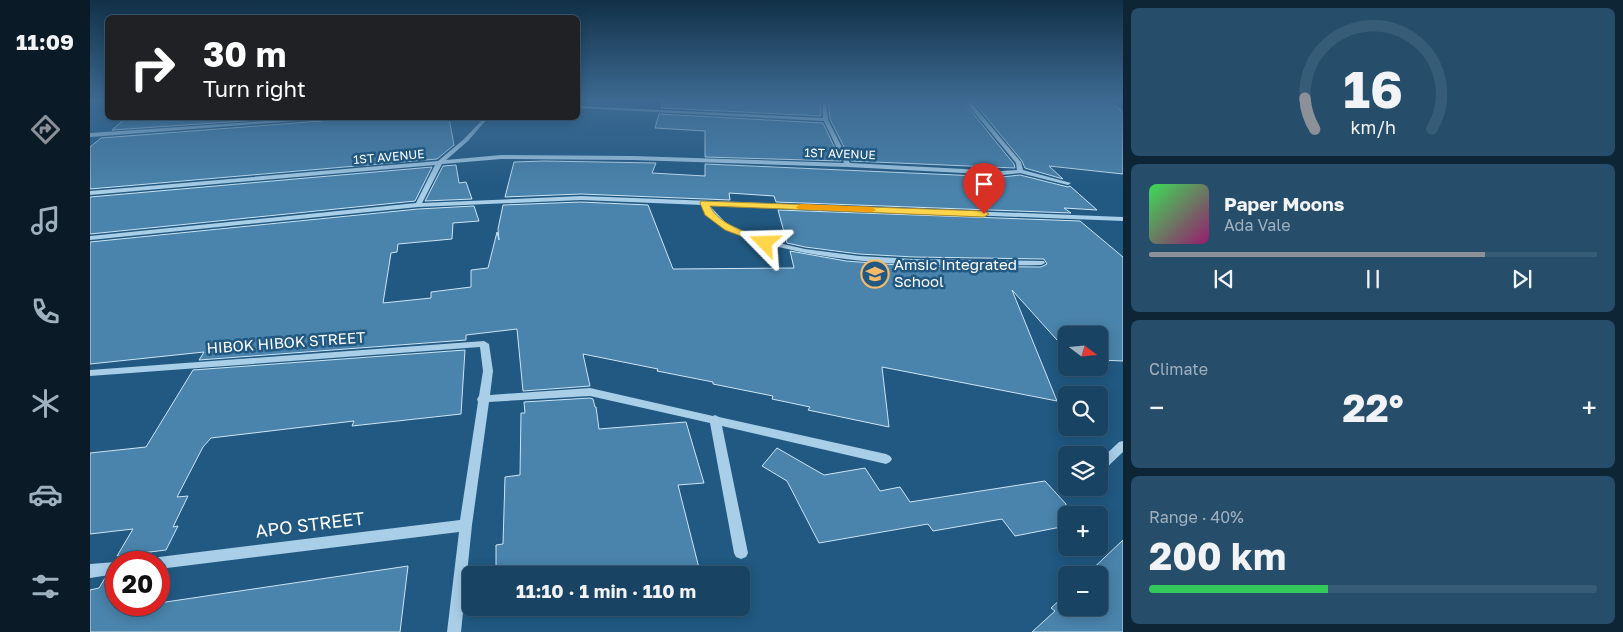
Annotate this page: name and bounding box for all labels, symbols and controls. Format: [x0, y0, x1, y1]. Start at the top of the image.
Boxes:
text: 11:09 [16, 28, 74, 55]
text: 30 m [203, 33, 286, 75]
icon: right [120, 35, 185, 100]
text: 16 [1343, 57, 1403, 119]
text: Turn right [203, 75, 306, 102]
icon: directions [28, 112, 63, 147]
text: km/h [1350, 116, 1396, 138]
street label: 1ST AVENUE [804, 145, 876, 162]
street label: 1ST AVENUE [353, 146, 425, 167]
pin [963, 163, 1005, 214]
icon: arrive [970, 170, 998, 198]
text: Paper Moons [1224, 192, 1344, 215]
icon: music [28, 203, 63, 238]
text: Ada Vale [1224, 215, 1290, 235]
position arrow [738, 216, 790, 268]
place label: Amsic Integrated School [894, 255, 1017, 290]
school or university icon: Amsic Integrated School [860, 259, 890, 289]
icon: previous [1210, 265, 1238, 293]
icon: pause [1359, 265, 1387, 293]
icon: next [1508, 265, 1536, 293]
icon: phone [28, 294, 63, 329]
north arrow [1058, 326, 1108, 376]
map controls [1058, 326, 1108, 616]
street label: HIBOK HIBOK STREET [206, 327, 366, 357]
text: Climate [1149, 359, 1208, 379]
text: 22° [1342, 385, 1404, 430]
icon: climate [28, 386, 63, 421]
button: search [1058, 386, 1108, 436]
text: − [1149, 391, 1164, 424]
text: + [1582, 391, 1597, 424]
button: layers [1058, 446, 1108, 496]
icon: car [28, 477, 63, 512]
street label: APO STREET [254, 506, 366, 542]
button: + [1058, 506, 1108, 556]
text: Range · 40% [1149, 507, 1244, 527]
text: 200 km [1149, 533, 1286, 578]
speed limit sign: 20 [105, 551, 170, 616]
button: − [1058, 566, 1108, 616]
icon: filters [28, 569, 63, 604]
text: 11:10 · 1 min · 110 m [516, 579, 696, 602]

